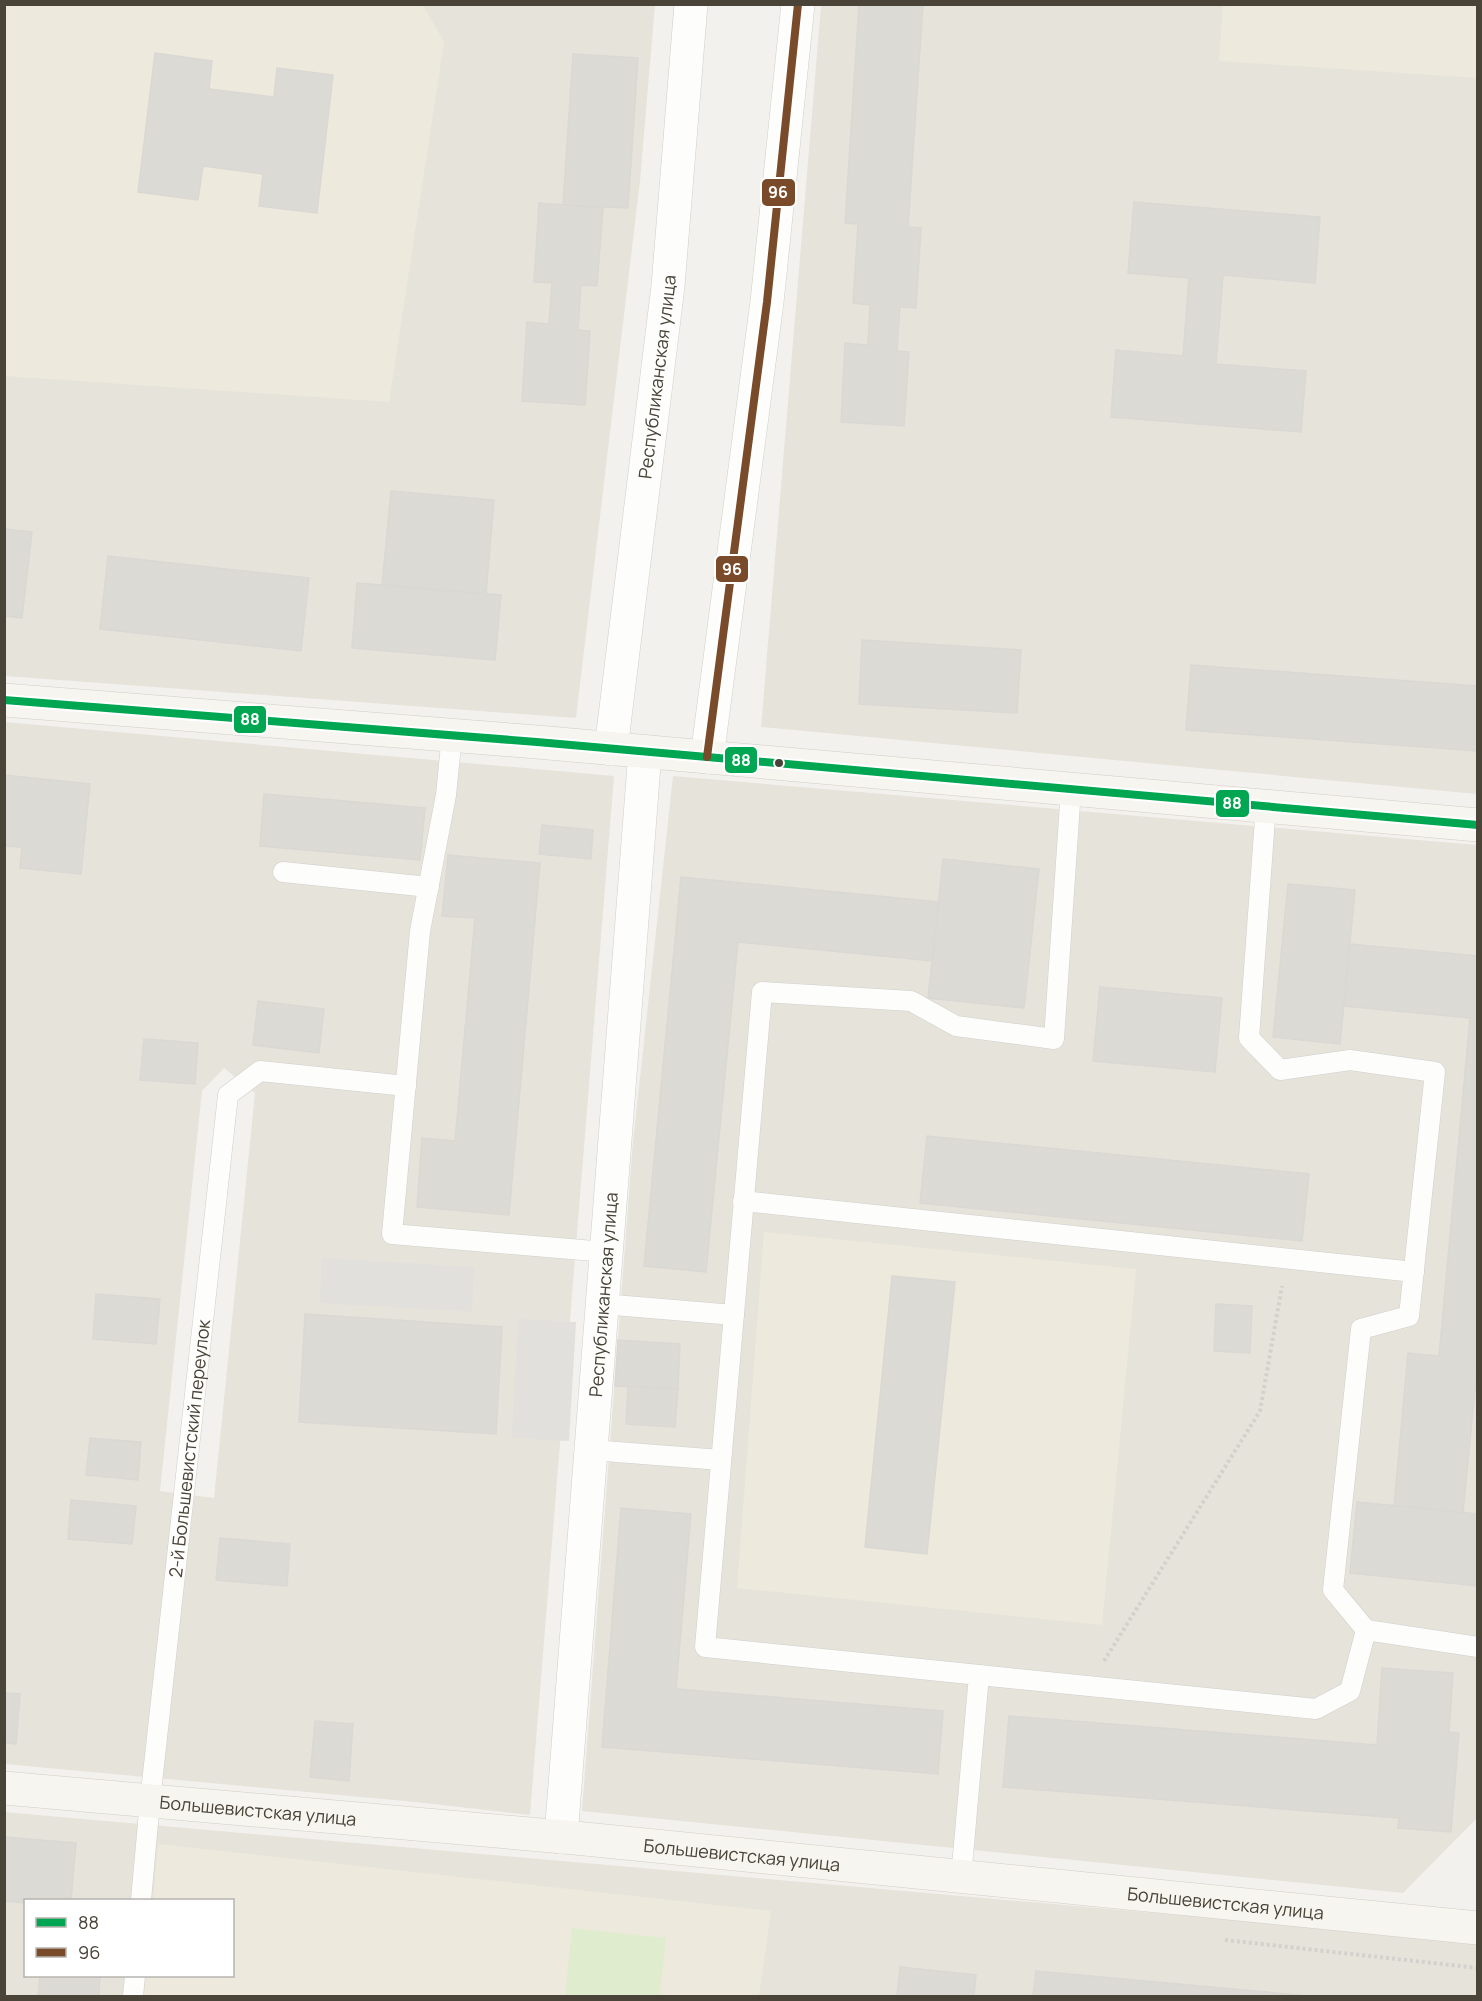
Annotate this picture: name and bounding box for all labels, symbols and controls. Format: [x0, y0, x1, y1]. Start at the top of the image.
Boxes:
line badge: 96 [761, 178, 796, 207]
text: 96 [768, 181, 788, 203]
street label: Республиканская улица [632, 274, 681, 480]
line badge: 96 [715, 555, 749, 583]
text: 96 [722, 558, 742, 580]
line badge: 88 [233, 705, 267, 734]
text: 88 [240, 708, 260, 730]
line badge: 88 [724, 746, 758, 774]
text: 88 [731, 749, 751, 771]
unlabelled marker [773, 757, 785, 769]
line badge: 88 [1215, 789, 1250, 818]
text: 88 [1222, 792, 1242, 814]
street label: Республиканская улица [583, 1191, 623, 1398]
street label: 2-й Большевистский переулок [163, 1317, 215, 1579]
street label: Большевистская улица [159, 1790, 357, 1831]
street label: Большевистская улица [643, 1833, 841, 1876]
street label: Большевистская улица [1126, 1881, 1325, 1925]
legend [24, 1899, 234, 1977]
text: 88 [78, 1910, 99, 1934]
text: 96 [78, 1940, 100, 1964]

